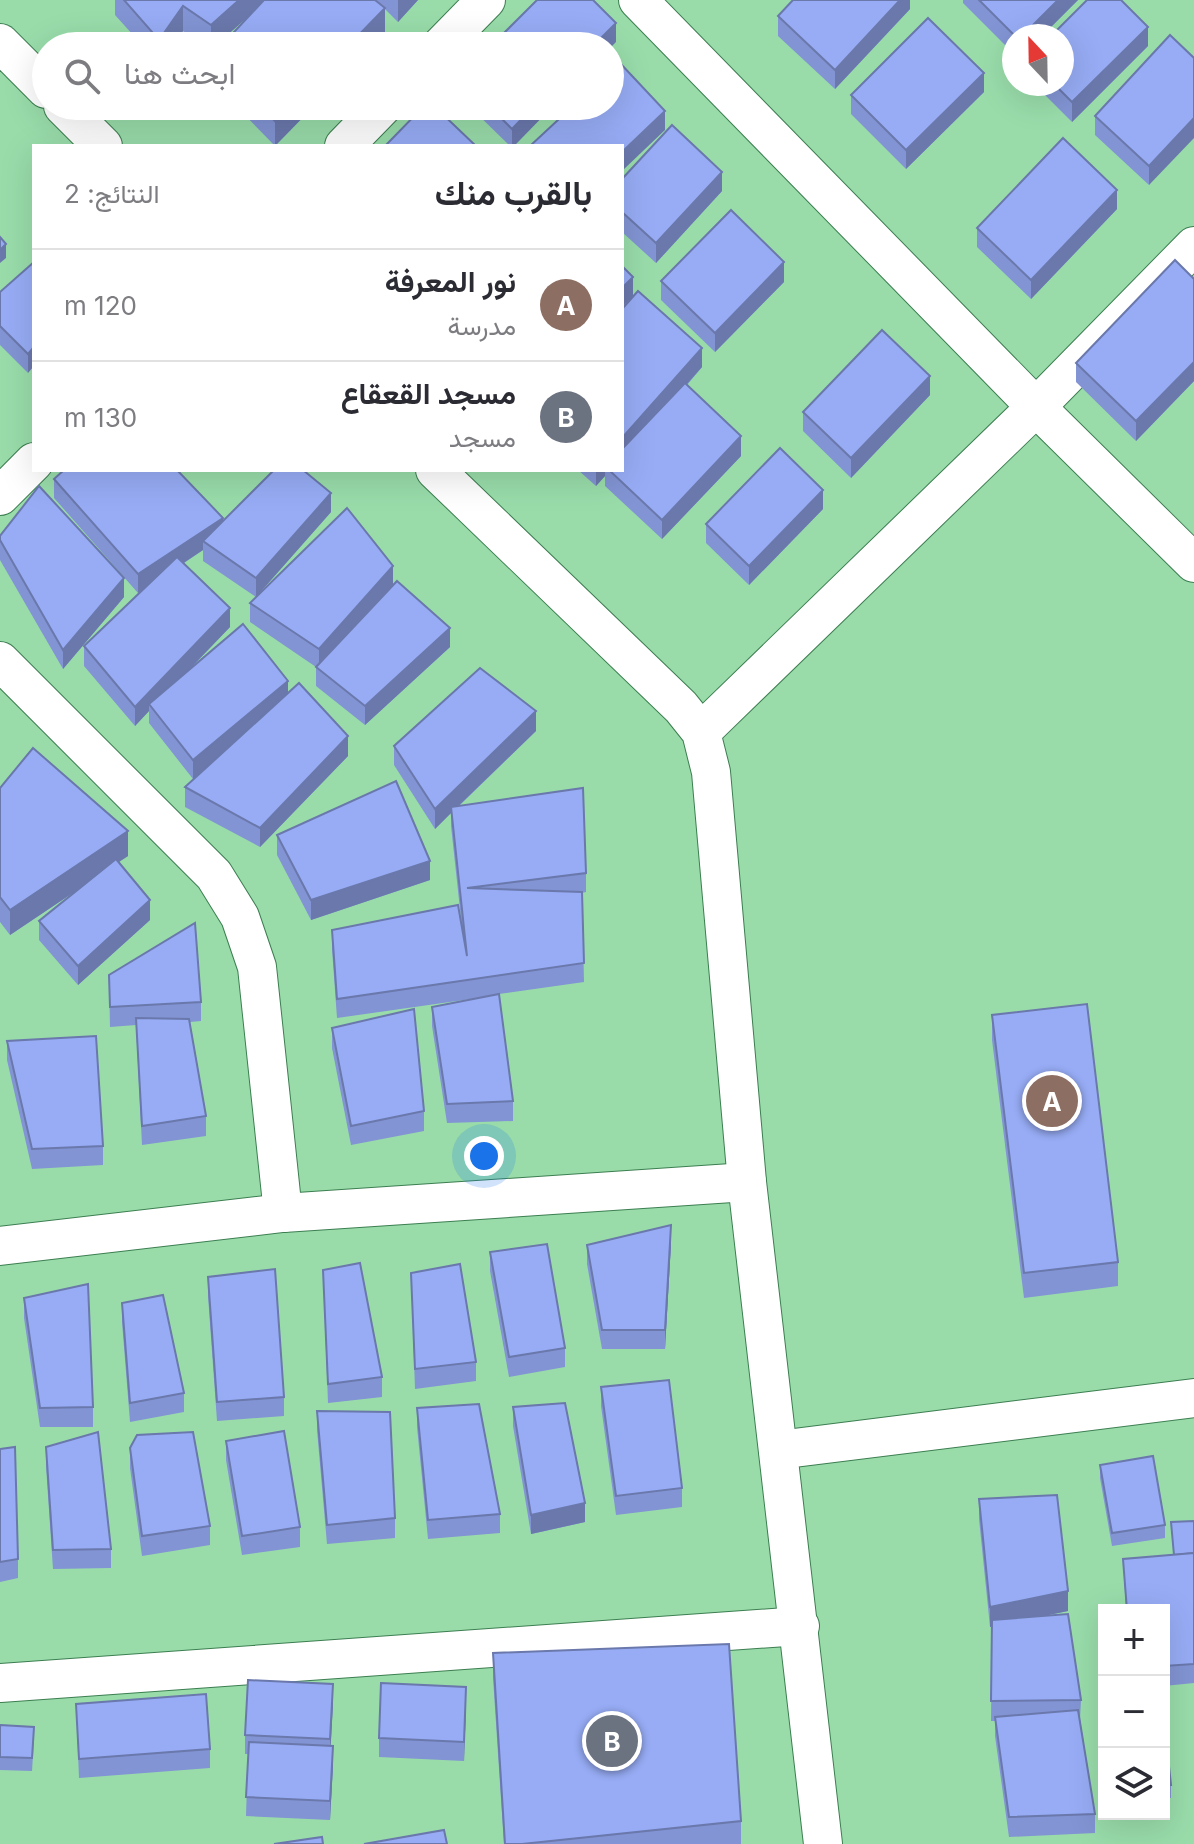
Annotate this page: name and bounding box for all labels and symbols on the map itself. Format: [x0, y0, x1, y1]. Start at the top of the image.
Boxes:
north arrow [1002, 24, 1074, 96]
pin: A [1026, 1071, 1078, 1131]
your location [464, 1136, 504, 1176]
pin: B [586, 1711, 638, 1771]

